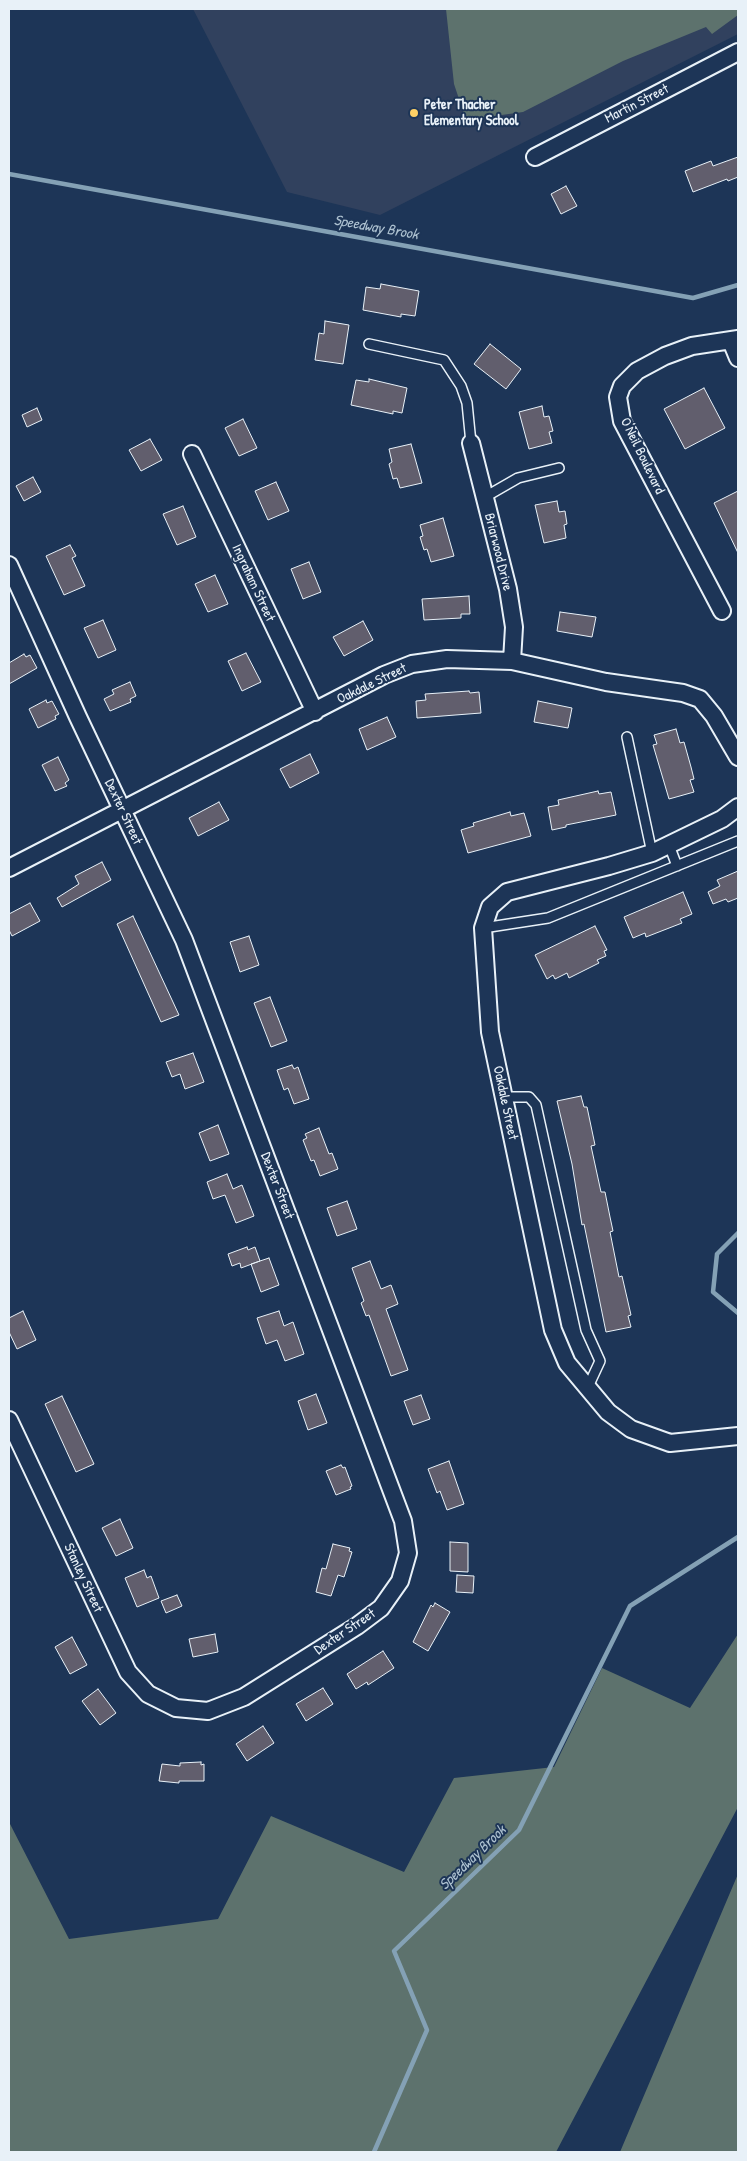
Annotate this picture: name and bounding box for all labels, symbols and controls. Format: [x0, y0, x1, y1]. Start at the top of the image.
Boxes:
street label: Martin Street [602, 81, 672, 127]
place label: Peter Thacher Elementary School [424, 97, 518, 130]
marker: Peter Thacher Elementary School [408, 107, 420, 119]
water label: Speedway Brook [332, 212, 420, 244]
street label: O'Neil Boulevard [616, 415, 668, 497]
street label: Briarwood Drive [480, 511, 516, 593]
street label: Ingraham Street [228, 542, 278, 624]
street label: Oakdale Street [335, 660, 409, 708]
street label: Dexter Street [101, 777, 145, 847]
street label: Oakdale Street [489, 1065, 521, 1141]
street label: Dexter Street [257, 1150, 297, 1222]
street label: Stanley Street [60, 1541, 106, 1615]
street label: Dexter Street [311, 1605, 379, 1659]
water label: Speedway Brook [436, 1822, 510, 1894]

